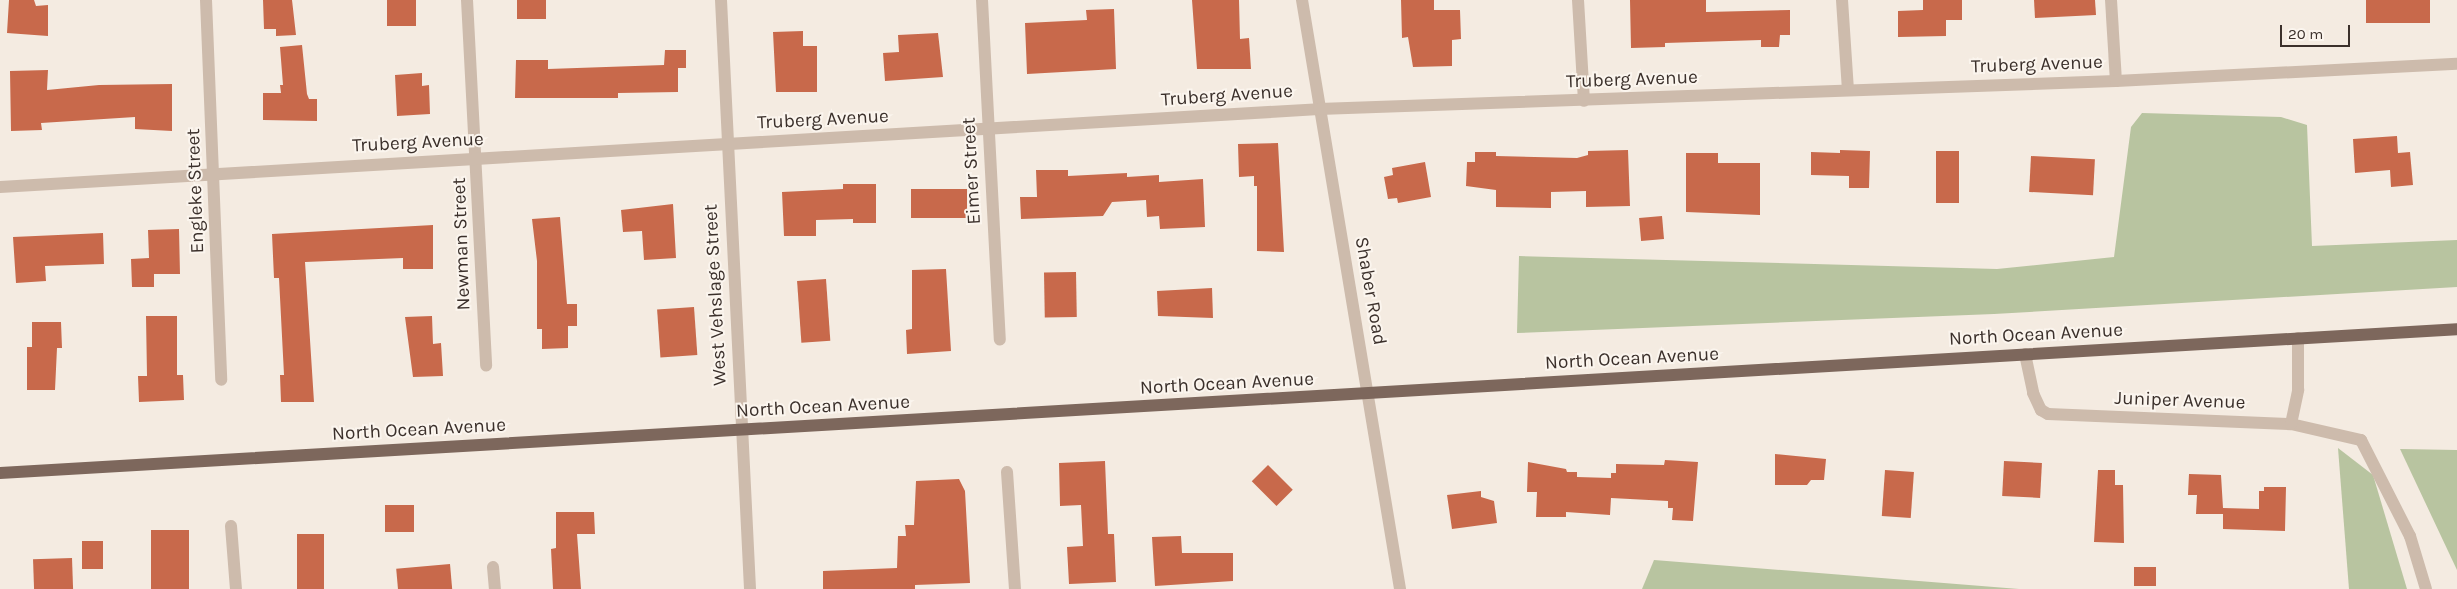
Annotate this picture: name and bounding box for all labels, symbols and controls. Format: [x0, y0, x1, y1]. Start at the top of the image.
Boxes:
scale bar [2282, 15, 2352, 47]
text: 20 m [2288, 25, 2323, 43]
street label: Truberg Avenue [1971, 51, 2103, 79]
street label: Truberg Avenue [1566, 66, 1698, 94]
street label: Truberg Avenue [1160, 80, 1294, 112]
street label: Truberg Avenue [757, 105, 889, 135]
street label: Eimer Street [958, 117, 986, 225]
street label: Engleke Street [182, 128, 210, 254]
street label: Truberg Avenue [352, 128, 484, 158]
street label: Newman Street [448, 177, 476, 311]
street label: West Vehslage Street [700, 204, 732, 386]
street label: Shaber Road [1349, 235, 1391, 347]
street label: North Ocean Avenue [1948, 319, 2124, 351]
street label: North Ocean Avenue [1544, 343, 1720, 375]
street label: North Ocean Avenue [1139, 368, 1315, 400]
street label: Juniper Avenue [2114, 387, 2246, 415]
street label: North Ocean Avenue [735, 391, 911, 423]
street label: North Ocean Avenue [331, 414, 507, 446]

